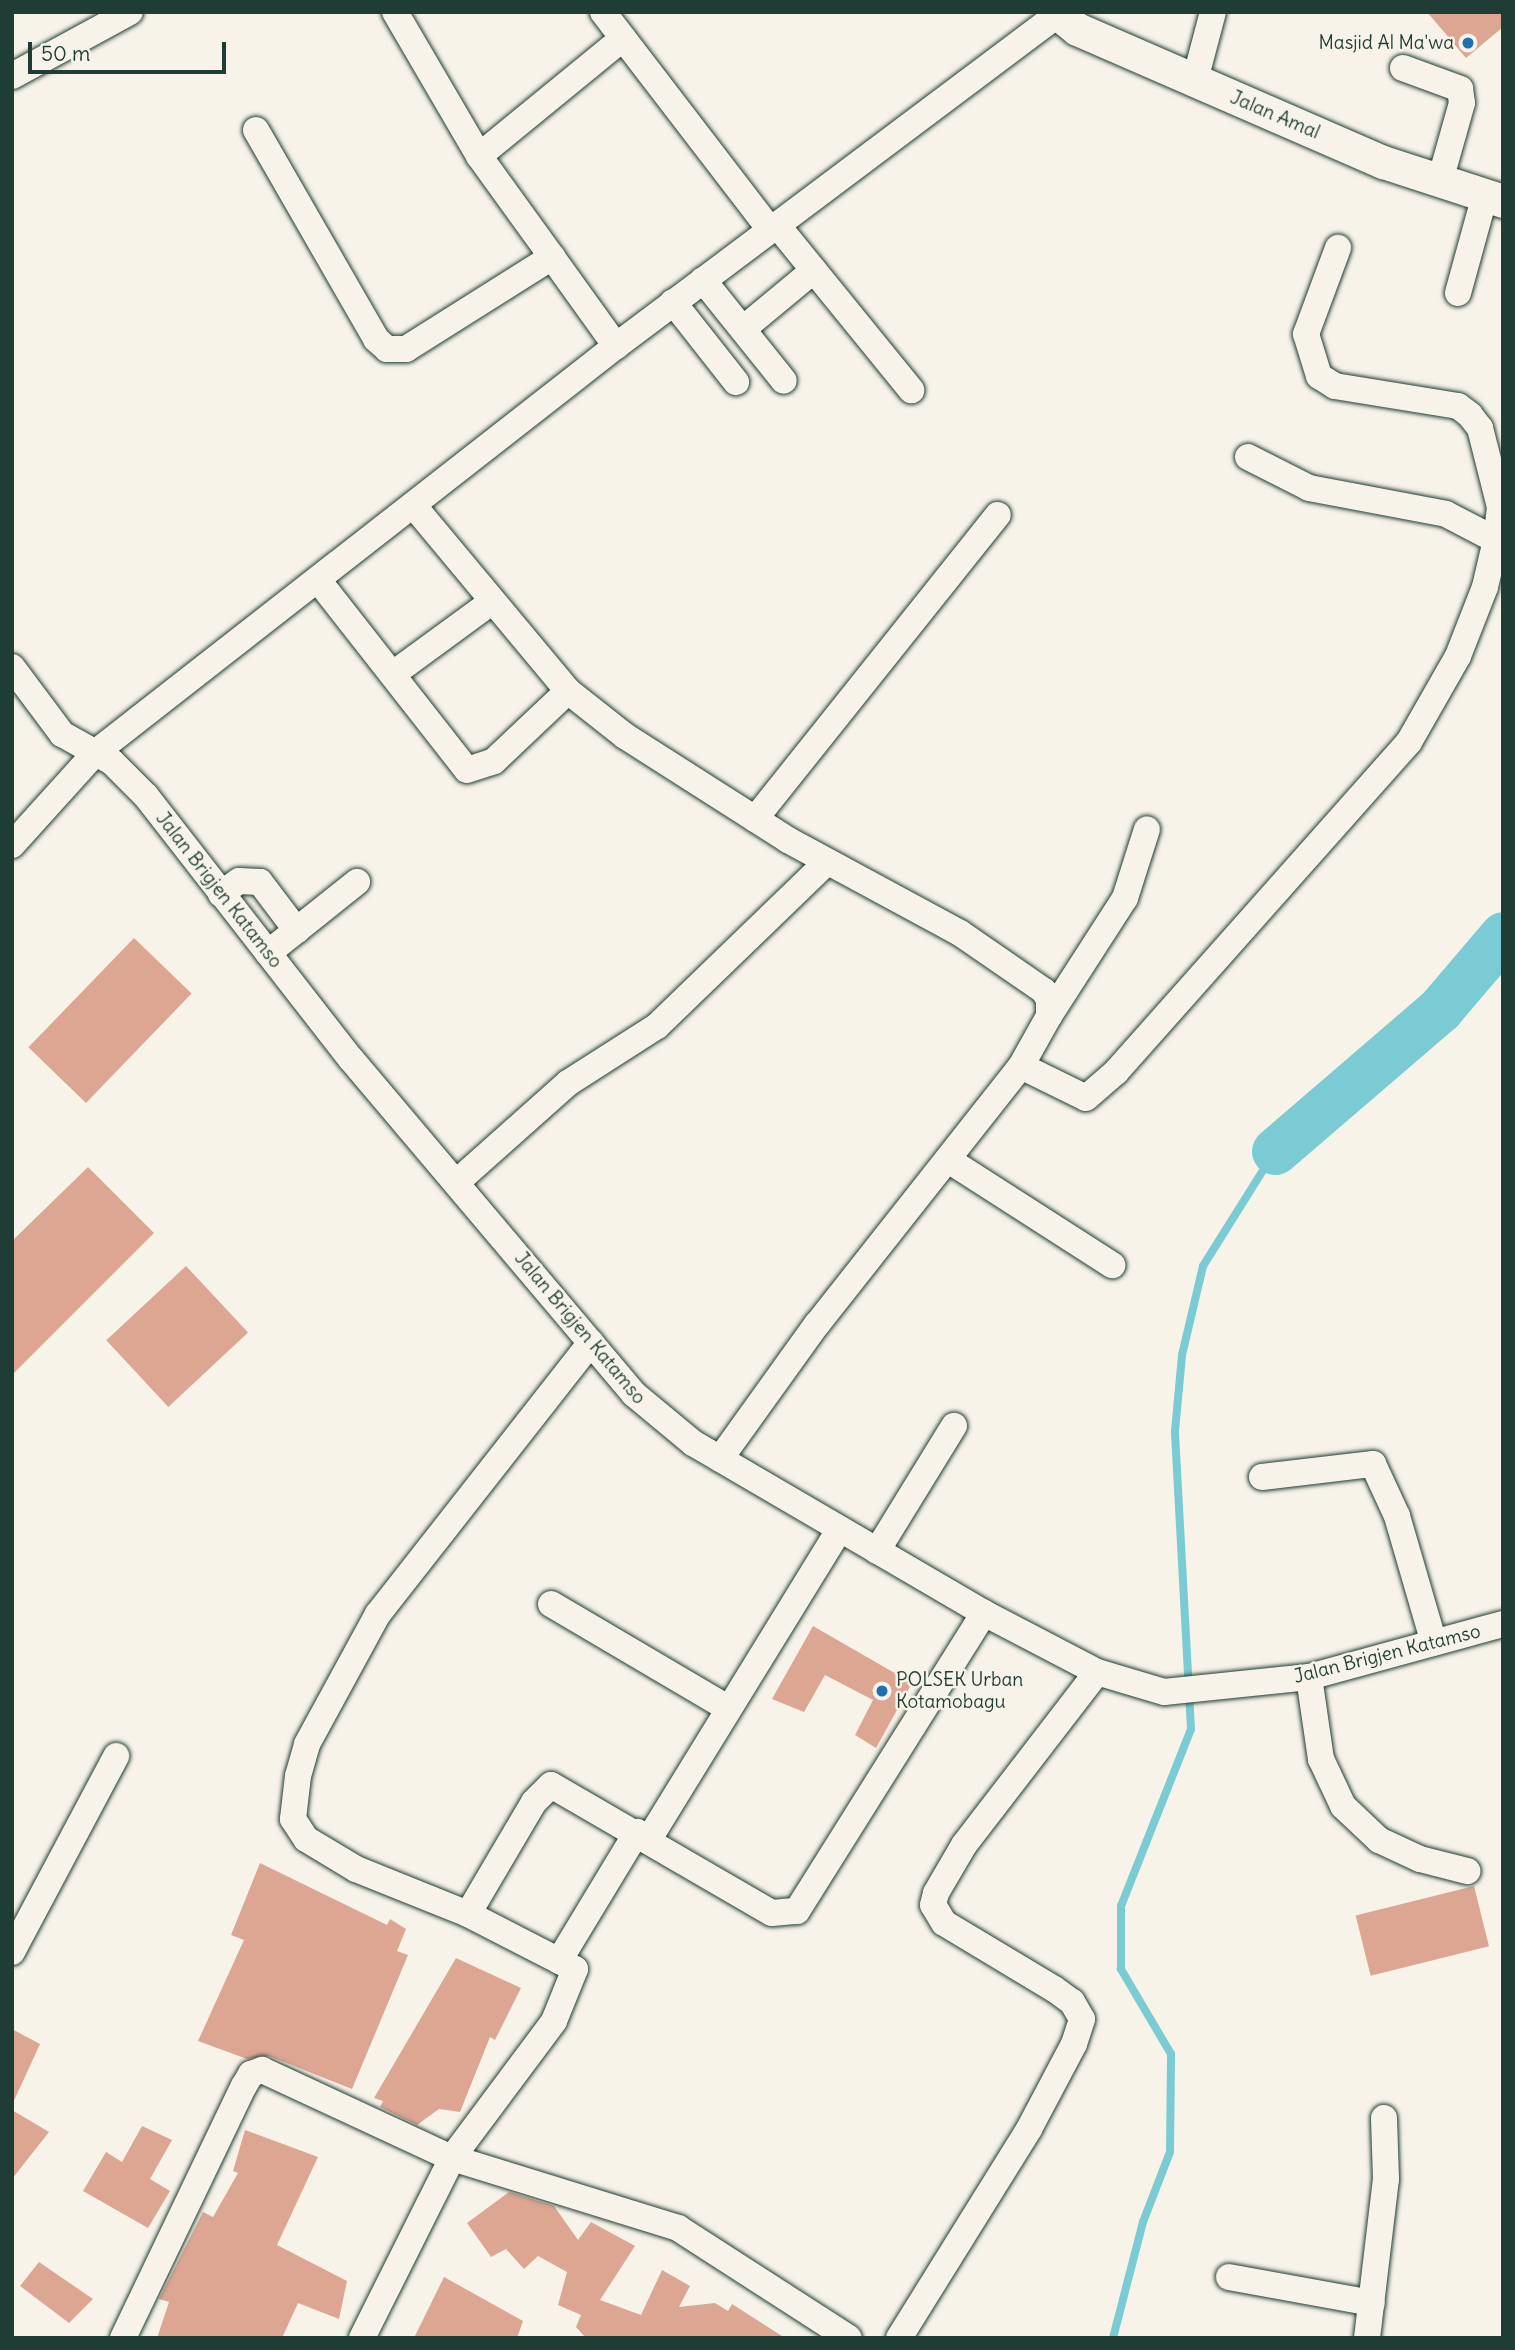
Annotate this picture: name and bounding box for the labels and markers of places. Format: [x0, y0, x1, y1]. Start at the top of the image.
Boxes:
place label: Masjid Al Ma'wa [1319, 32, 1454, 54]
marker: Masjid Al Ma'wa [1460, 35, 1476, 51]
place label: POLSEK Urban Kotamobagu [896, 1669, 1023, 1713]
marker: POLSEK Urban Kotamobagu [874, 1683, 890, 1699]

